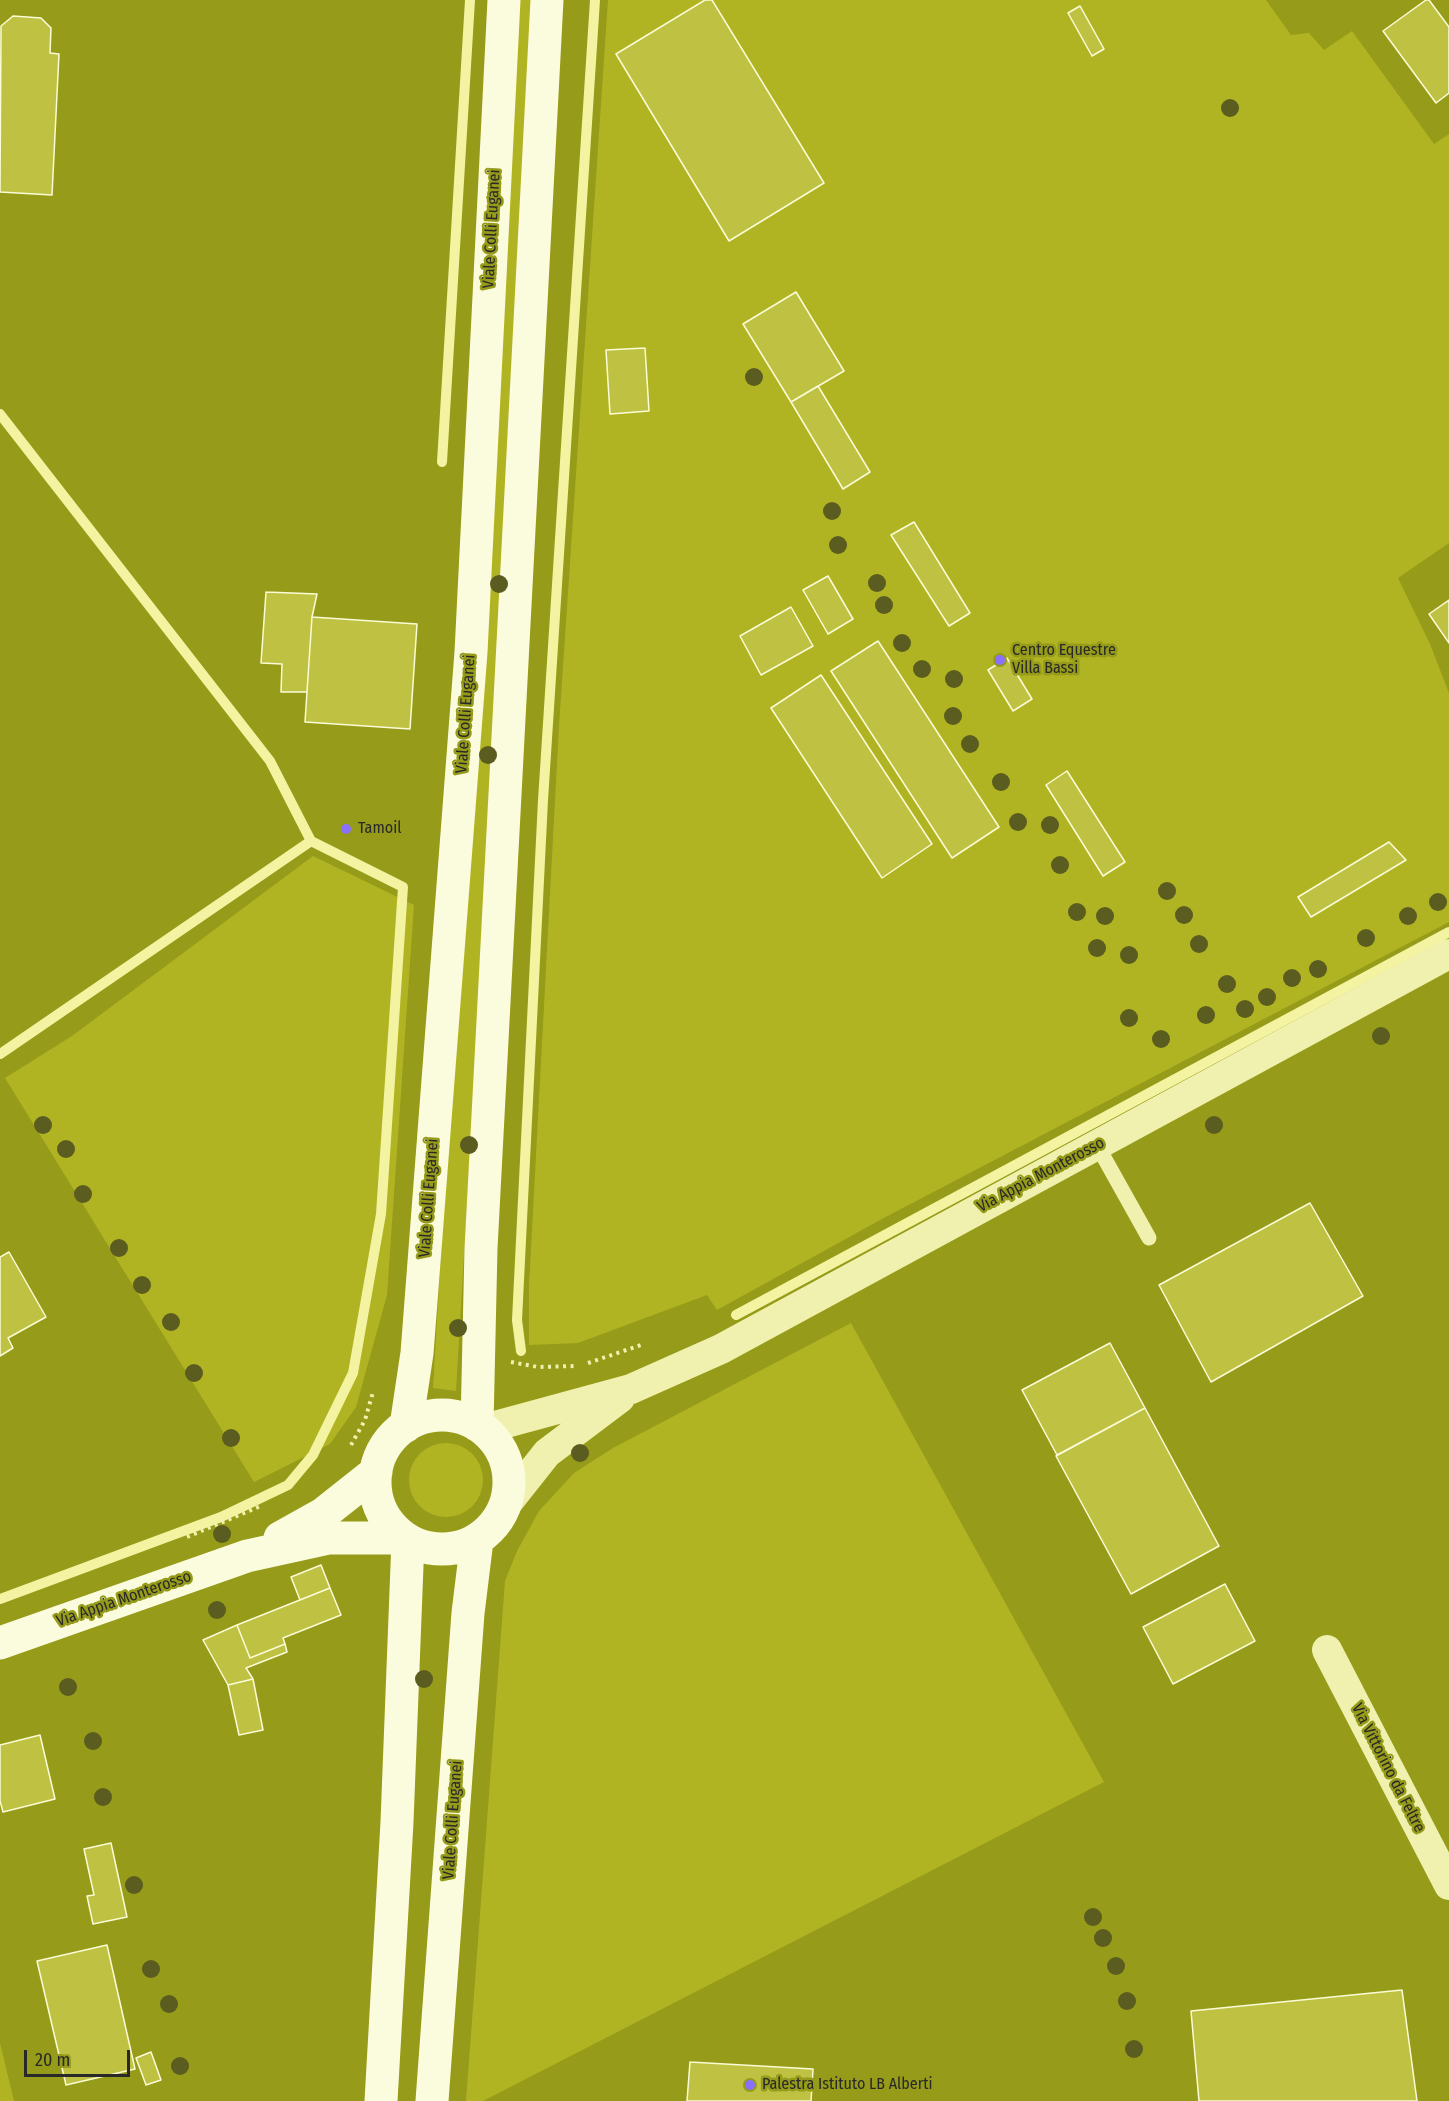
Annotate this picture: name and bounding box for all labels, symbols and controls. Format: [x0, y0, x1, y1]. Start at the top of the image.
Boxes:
street label: Viale Colli Euganei [479, 169, 505, 289]
place label: Centro Equestre Villa Bassi [1012, 641, 1116, 679]
marker: Centro Equestre Villa Bassi [993, 653, 1007, 667]
street label: Viale Colli Euganei [452, 654, 480, 774]
place label: Tamoil [358, 819, 401, 839]
marker: Tamoil [339, 822, 353, 836]
street label: Via Appia Monterosso [974, 1133, 1108, 1217]
street label: Viale Colli Euganei [415, 1138, 443, 1258]
street label: Via Appia Monterosso [54, 1567, 194, 1631]
street label: Via Vittorino da Feltre [1347, 1700, 1429, 1836]
street label: Viale Colli Euganei [439, 1760, 467, 1880]
scale bar [27, 2038, 134, 2076]
text: 20 m [35, 2049, 70, 2071]
place label: Palestra Istituto LB Alberti [762, 2075, 933, 2095]
marker: Palestra Istituto LB Alberti [743, 2078, 757, 2092]

